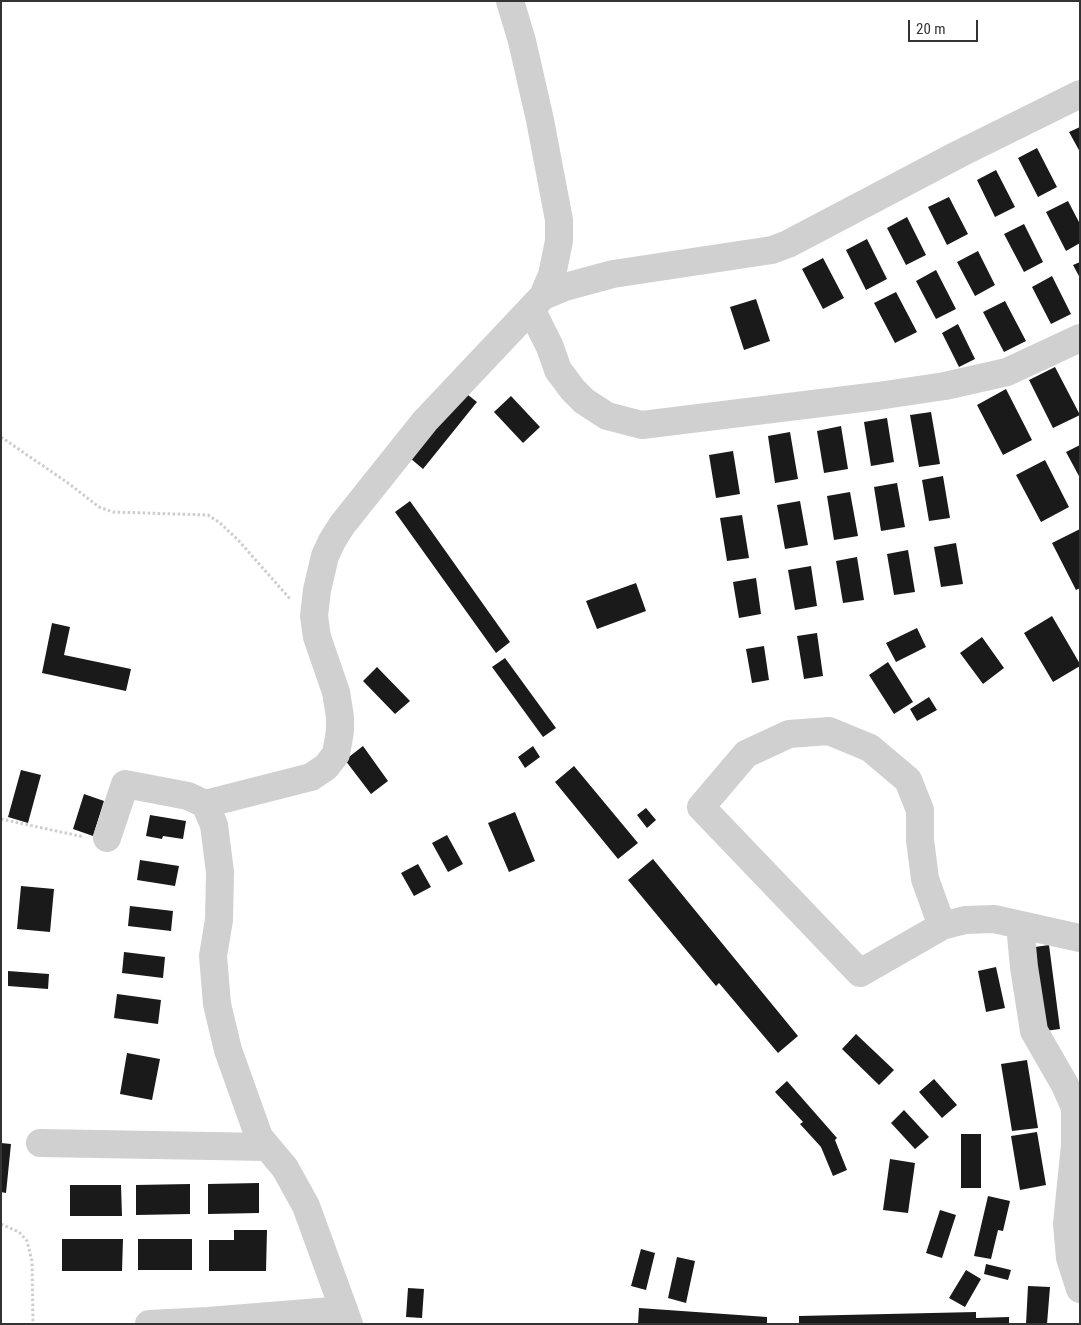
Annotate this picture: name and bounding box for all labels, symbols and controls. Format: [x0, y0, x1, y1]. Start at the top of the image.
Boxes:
scale bar [911, 10, 981, 42]
text: 20 m [916, 20, 946, 38]

